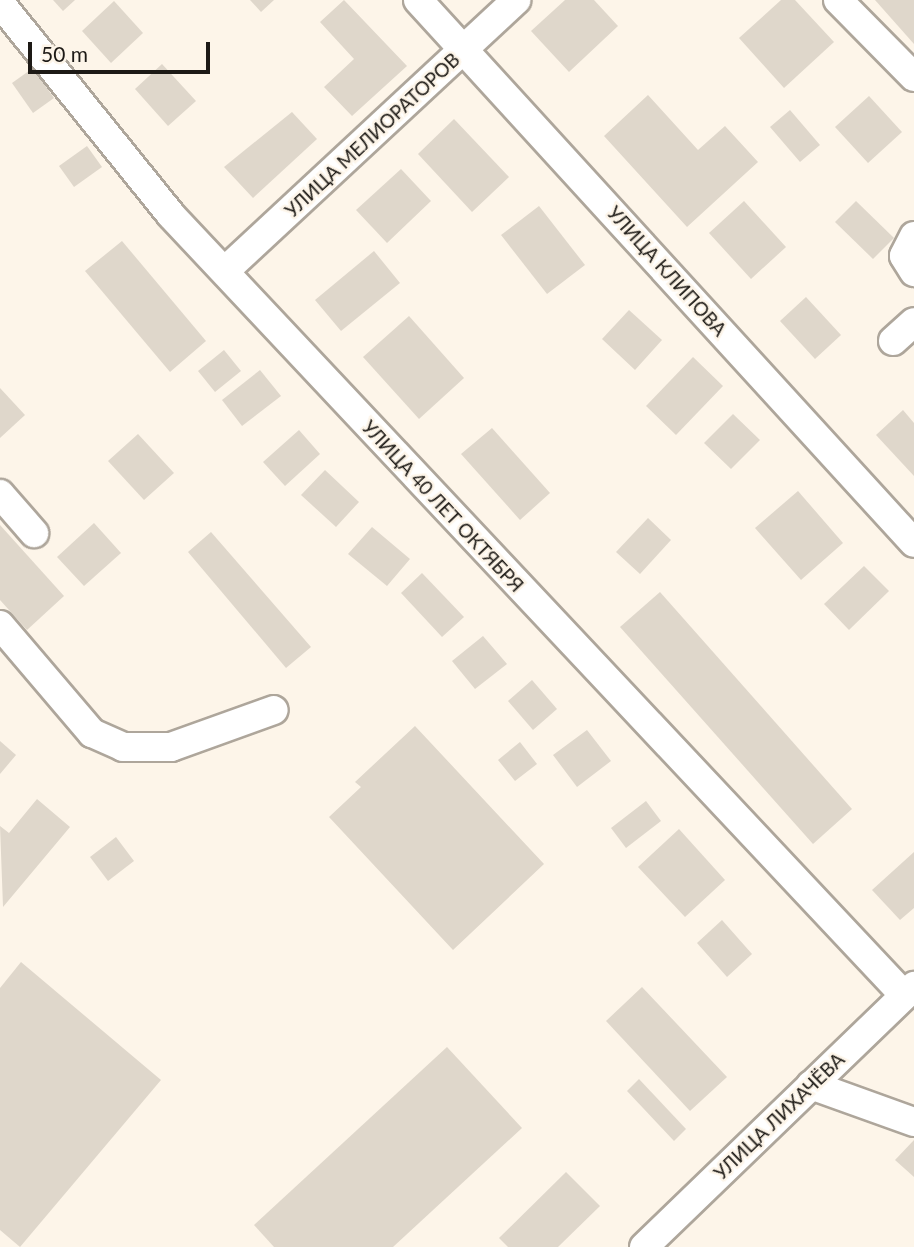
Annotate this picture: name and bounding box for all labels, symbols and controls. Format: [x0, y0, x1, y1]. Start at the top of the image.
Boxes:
scale bar [32, 28, 214, 72]
text: 50 m [41, 41, 88, 66]
street label: УЛИЦА МЕЛИОРАТОРОВ [280, 48, 464, 222]
street label: УЛИЦА КЛИПОВА [603, 201, 731, 341]
street label: УЛИЦА 40 ЛЕТ ОКТЯБРЯ [358, 416, 528, 596]
street label: УЛИЦА ЛИХАЧЁВА [709, 1048, 849, 1184]

